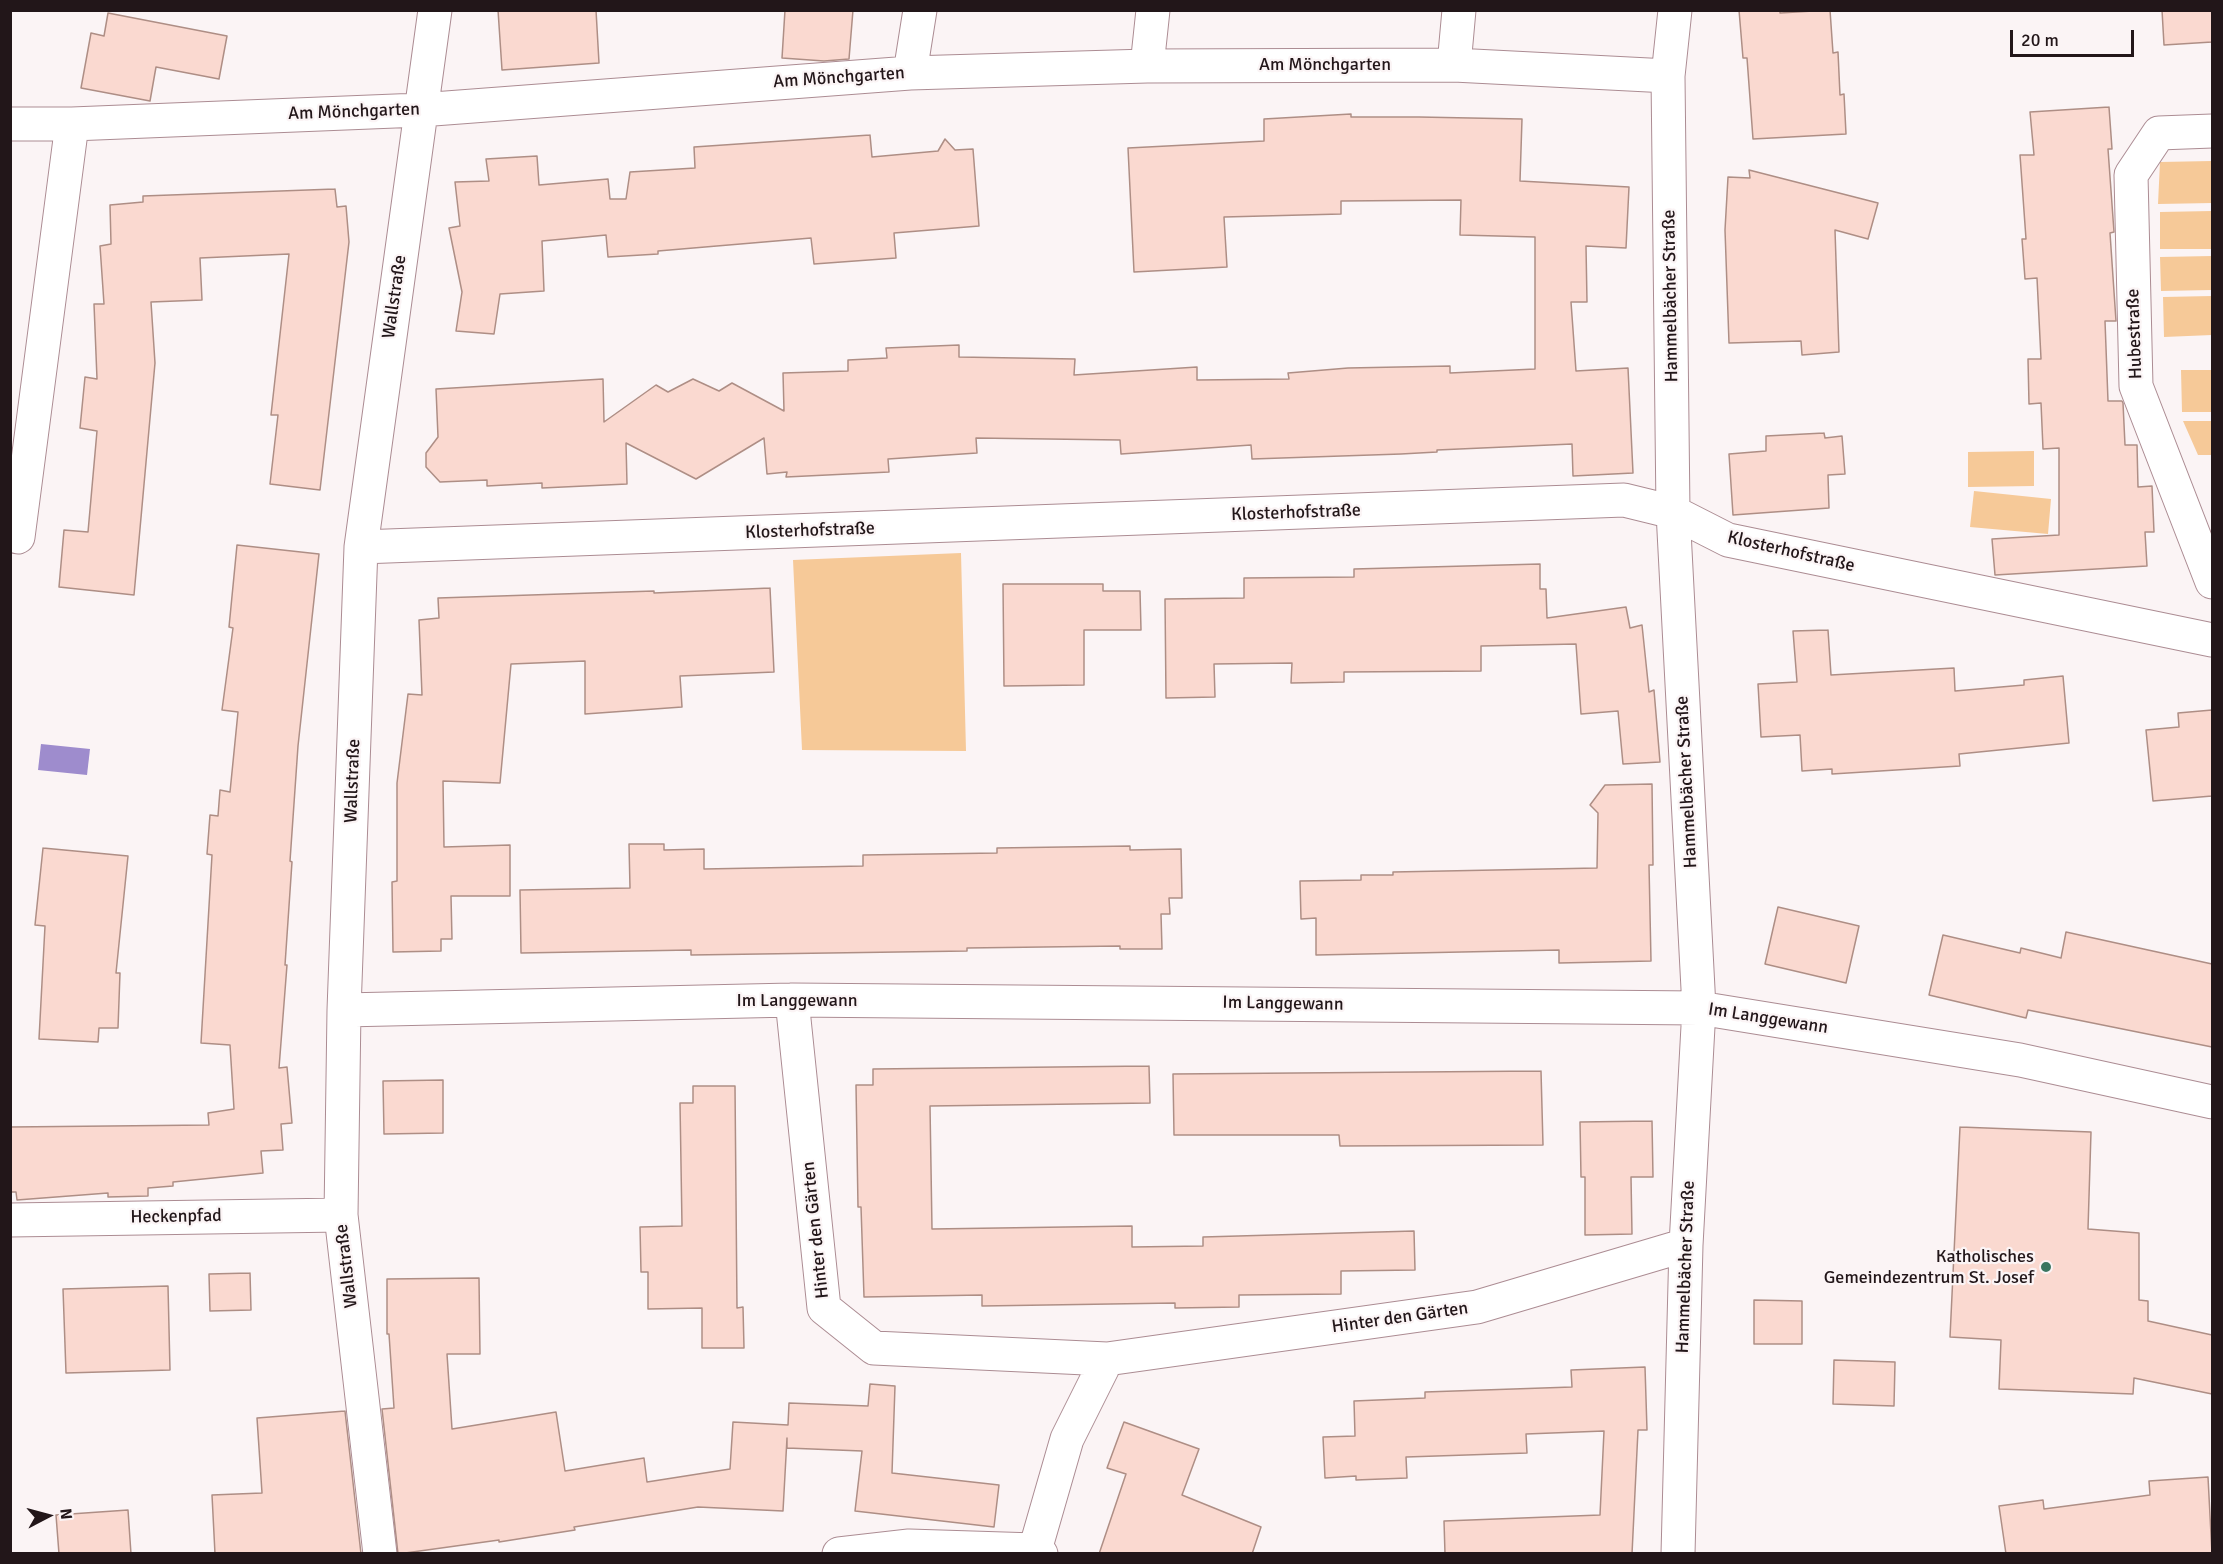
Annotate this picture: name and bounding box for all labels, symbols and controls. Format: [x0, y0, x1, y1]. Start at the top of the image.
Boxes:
scale bar [2013, 18, 2138, 56]
text: 20 m [2021, 29, 2059, 51]
street label: Am Mönchgarten [1259, 54, 1391, 76]
street label: Am Mönchgarten [772, 63, 906, 93]
street label: Am Mönchgarten [288, 99, 420, 125]
street label: Hammelbächer Straße [1659, 209, 1683, 383]
street label: Wallstraße [378, 254, 412, 340]
street label: Hubestraße [2123, 288, 2147, 380]
street label: Klosterhofstraße [1231, 500, 1361, 526]
street label: Klosterhofstraße [745, 518, 875, 544]
street label: Klosterhofstraße [1725, 527, 1857, 577]
street label: Hammelbächer Straße [1672, 695, 1702, 869]
street label: Wallstraße [341, 739, 365, 823]
street label: Im Langgewann [736, 990, 858, 1012]
street label: Im Langgewann [1222, 992, 1344, 1016]
street label: Im Langgewann [1706, 999, 1830, 1039]
street label: Hinter den Gärten [798, 1160, 834, 1300]
street label: Hammelbächer Straße [1672, 1180, 1700, 1354]
street label: Heckenpfad [130, 1205, 222, 1229]
street label: Wallstraße [331, 1223, 363, 1309]
place label: Katholisches Gemeindezentrum St. Josef [1824, 1246, 2034, 1288]
marker: Katholisches Gemeindezentrum St. Josef [2039, 1260, 2053, 1274]
street label: Hinter den Gärten [1330, 1298, 1470, 1338]
north arrow [18, 1486, 78, 1546]
text: N [55, 1508, 76, 1521]

